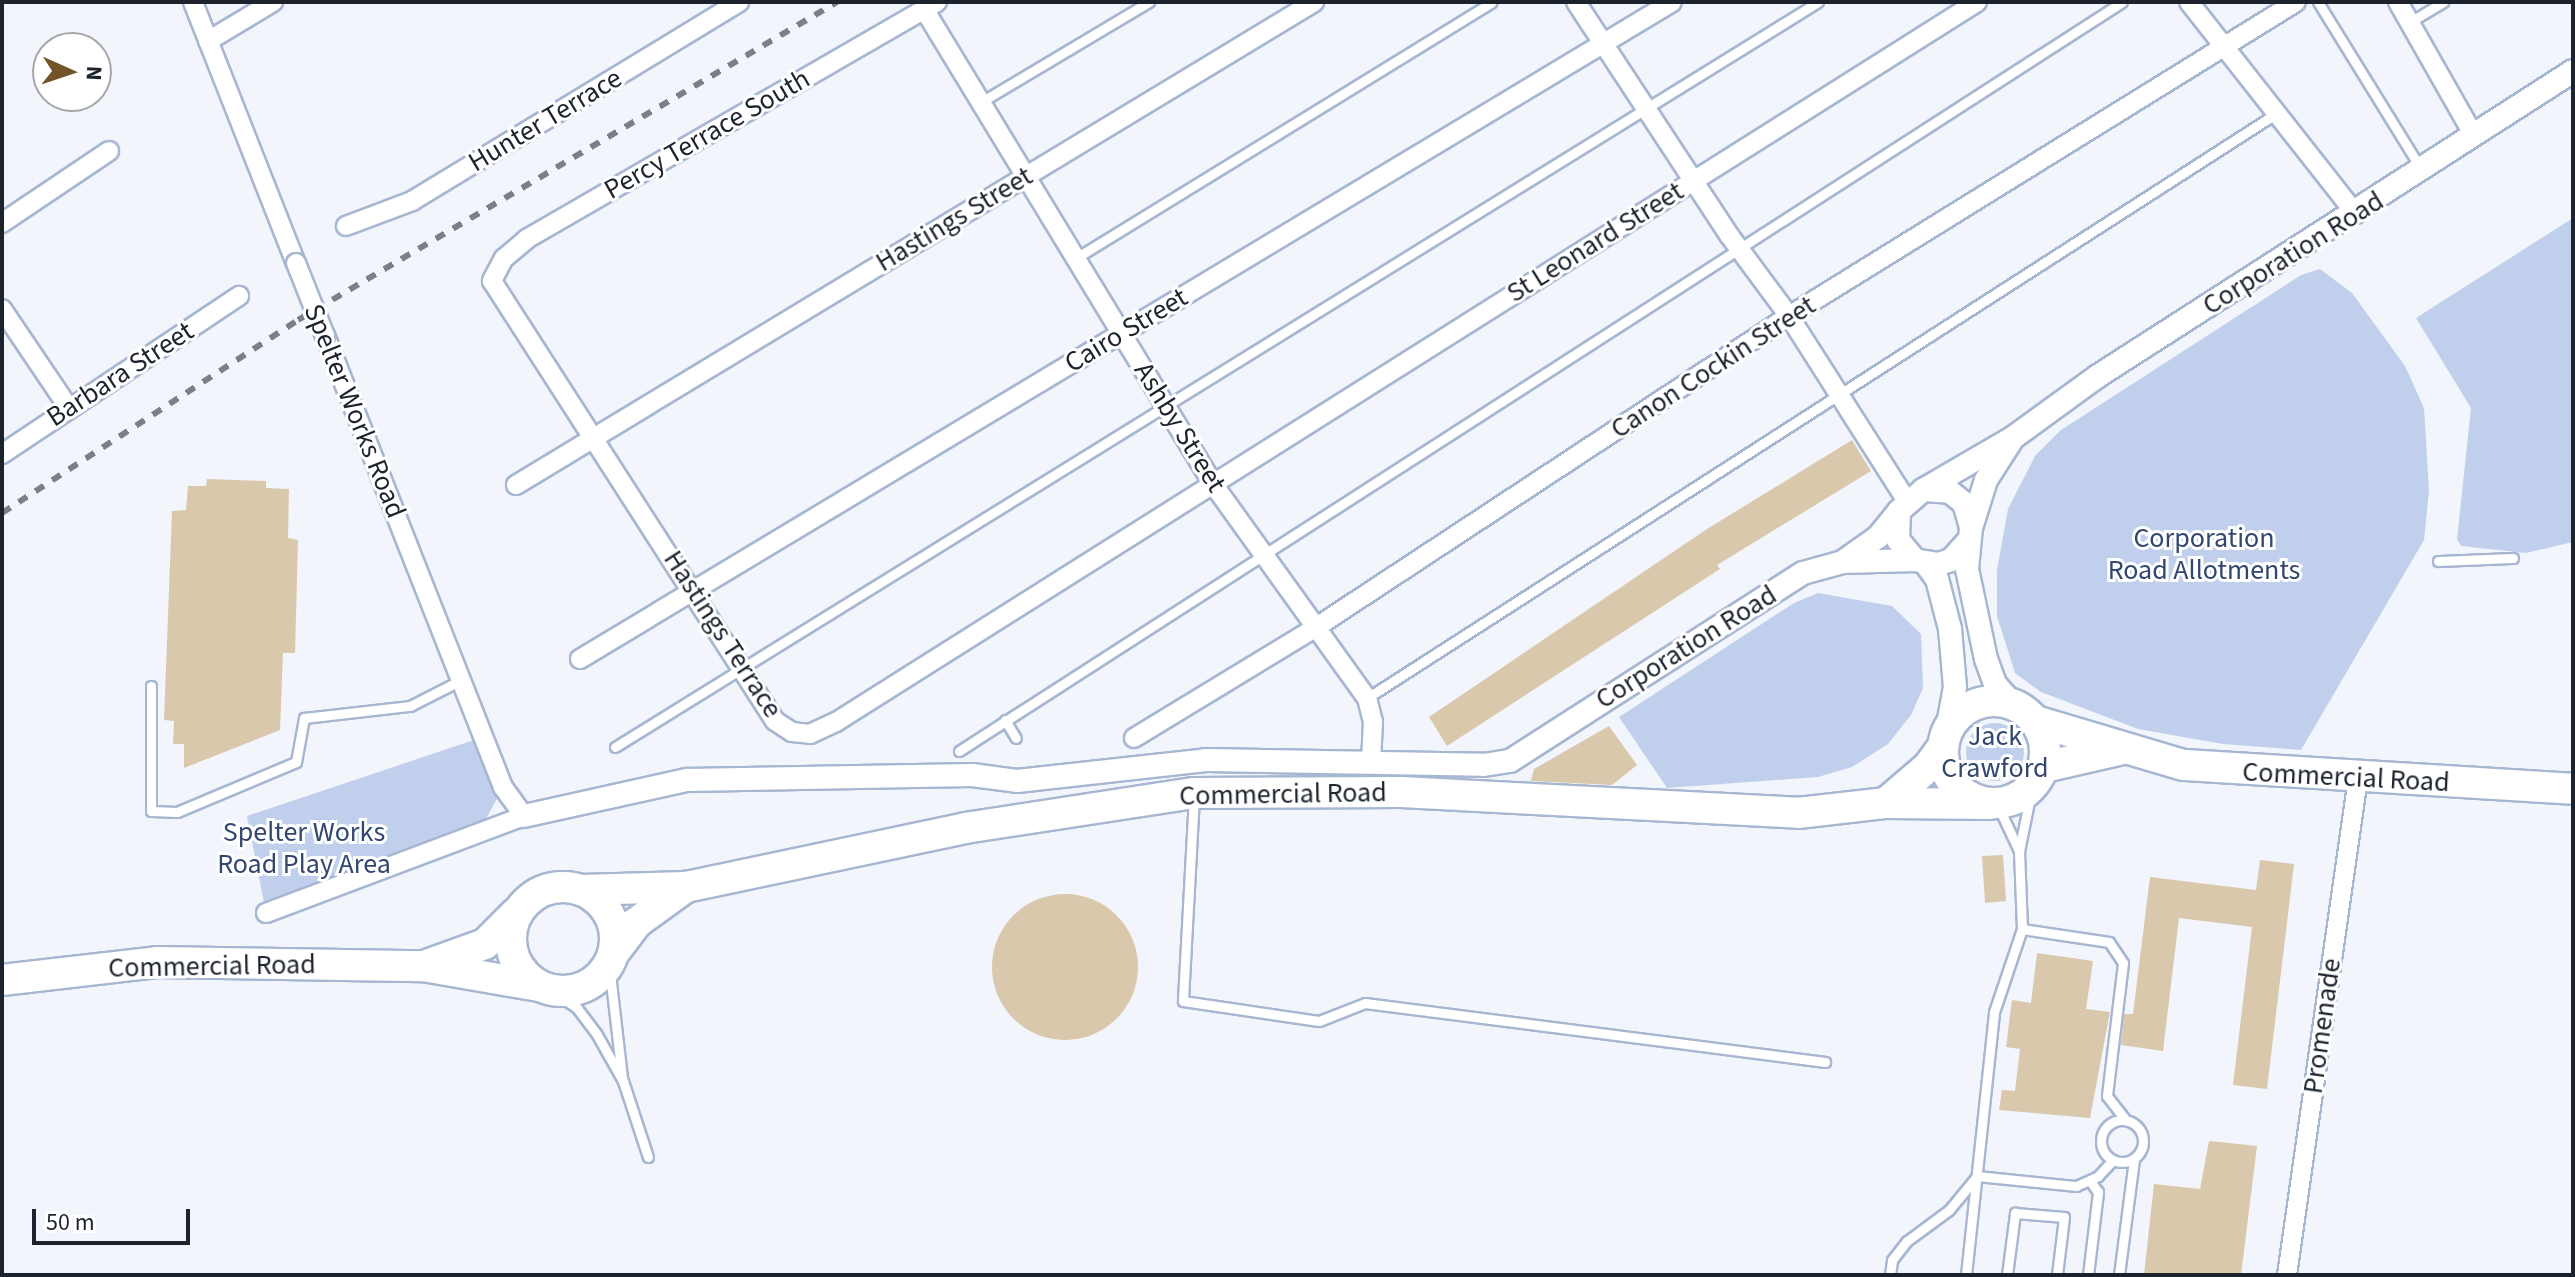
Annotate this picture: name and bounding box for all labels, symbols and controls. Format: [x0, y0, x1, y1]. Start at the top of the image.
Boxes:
north arrow [32, 32, 112, 112]
street label: Hunter Terrace [462, 61, 628, 179]
street label: Percy Terrace South [598, 62, 816, 206]
text: N [78, 65, 110, 81]
street label: Hastings Street [870, 159, 1038, 279]
street label: St Leonard Street [1501, 174, 1689, 310]
street label: Corporation Road [2196, 184, 2390, 322]
street label: Cairo Street [1058, 280, 1194, 380]
street label: Canon Cockin Street [1604, 288, 1822, 446]
street label: Spelter Works Road [297, 299, 413, 523]
street label: Barbara Street [40, 314, 200, 434]
street label: Ashby Street [1127, 356, 1233, 498]
park label: Corporation Road Allotments [2108, 521, 2300, 587]
street label: Hastings Terrace [656, 544, 790, 724]
street label: Corporation Road [1589, 578, 1783, 716]
park label: Jack Crawford [1941, 719, 2049, 785]
street label: Commercial Road [2242, 755, 2450, 799]
street label: Commercial Road [1179, 775, 1387, 813]
park label: Spelter Works Road Play Area [217, 815, 391, 881]
street label: Commercial Road [108, 947, 316, 985]
street label: Promenade [2296, 956, 2348, 1096]
scale bar [36, 1193, 194, 1243]
text: 50 m [46, 1205, 95, 1240]

